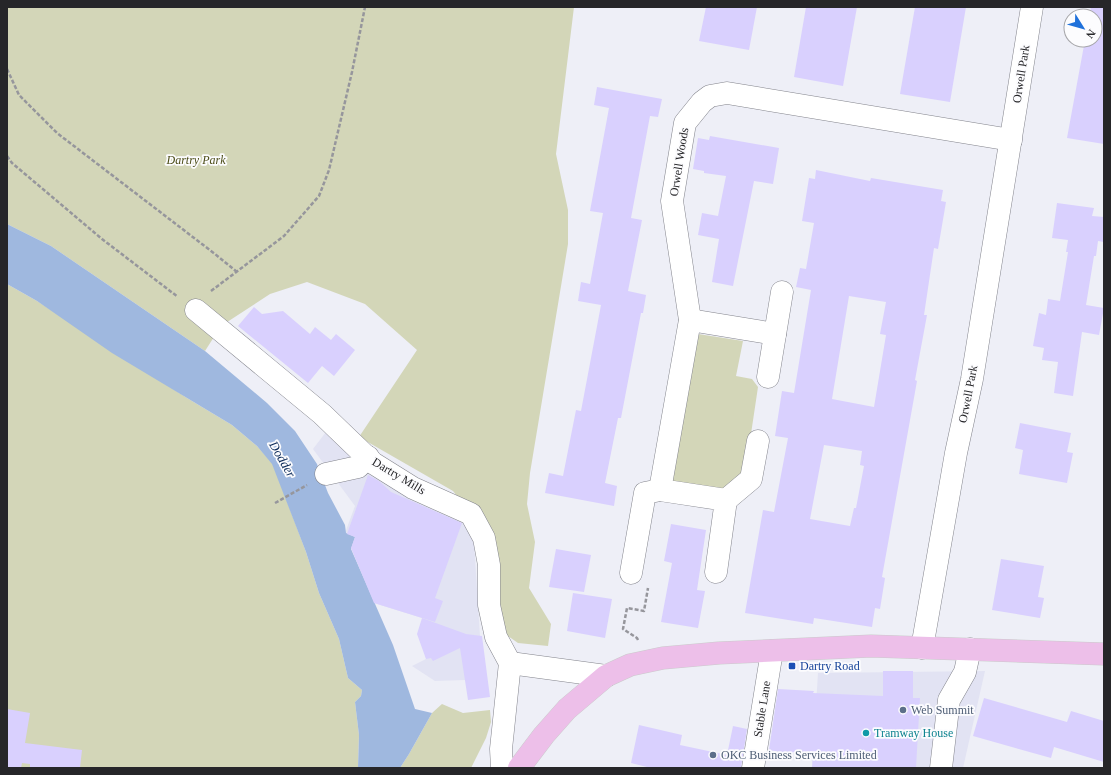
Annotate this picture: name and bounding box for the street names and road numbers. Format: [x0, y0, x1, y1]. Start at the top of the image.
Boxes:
street label: Orwell Park [1010, 44, 1032, 104]
street label: Orwell Woods [667, 126, 691, 197]
street label: Orwell Park [956, 364, 980, 424]
street label: Dartry Mills [370, 455, 428, 498]
street label: Stable Lane [751, 680, 773, 738]

